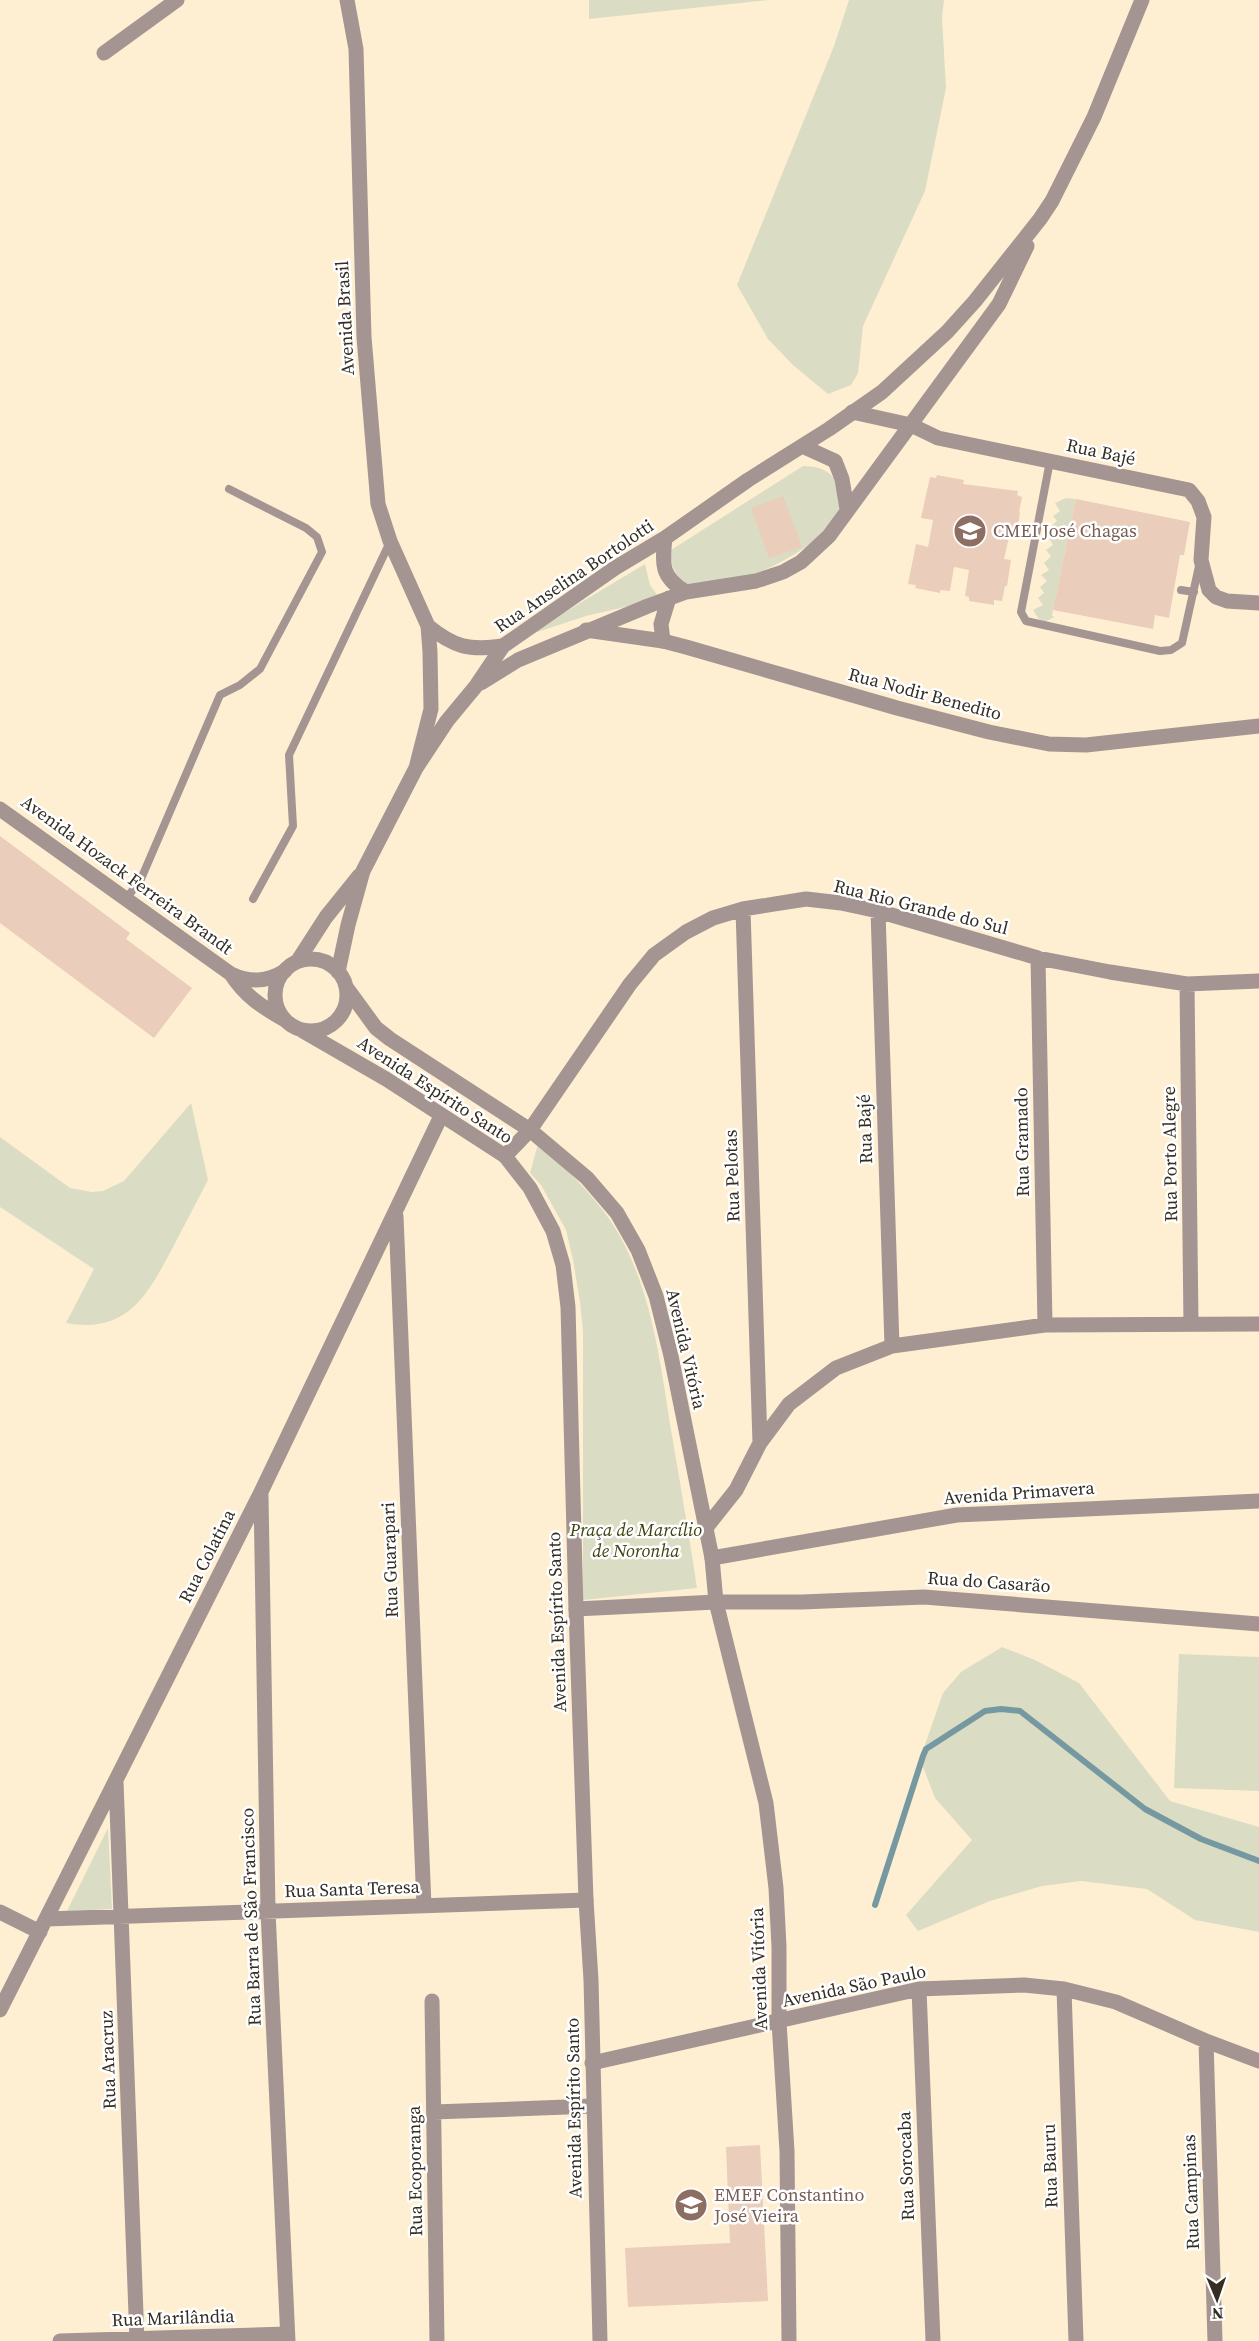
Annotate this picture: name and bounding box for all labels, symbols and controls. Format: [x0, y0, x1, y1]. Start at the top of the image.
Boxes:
street label: Avenida Brasil [329, 260, 360, 376]
street label: Rua Bajé [1064, 432, 1138, 471]
street label: Rua Anselina Bortolotti [489, 513, 658, 638]
school or university icon: CMEI José Chagas [952, 513, 988, 549]
place label: CMEI José Chagas [993, 518, 1137, 543]
street label: Rua Nodir Benedito [846, 661, 1005, 726]
street label: Avenida Hozack Ferreira Brandt [16, 789, 238, 960]
street label: Rua Rio Grande do Sul [831, 873, 1011, 940]
street label: Avenida Espírito Santo [353, 1030, 518, 1149]
street label: Rua Porto Alegre [1156, 1086, 1183, 1222]
street label: Rua Gramado [1008, 1087, 1035, 1197]
street label: Rua Bajé [851, 1094, 878, 1164]
street label: Rua Pelotas [717, 1129, 746, 1223]
street label: Avenida Vitória [661, 1286, 713, 1412]
street label: Avenida Primavera [943, 1475, 1096, 1510]
street label: Rua Guarapari [375, 1502, 404, 1618]
street label: Rua Colatina [172, 1504, 241, 1607]
park label: Praça de Marcílio de Noronha [569, 1517, 702, 1563]
street label: Avenida Espírito Santo [541, 1531, 572, 1713]
street label: Rua do Casarão [927, 1565, 1052, 1598]
street label: Rua Barra de São Francisco [234, 1807, 267, 2027]
street label: Rua Santa Teresa [284, 1874, 421, 1903]
street label: Avenida Vitória [744, 1906, 773, 2031]
street label: Avenida São Paulo [780, 1958, 928, 2013]
street label: Rua Aracruz [93, 2010, 122, 2110]
street label: Avenida Espírito Santo [559, 2017, 588, 2198]
street label: Rua Ecoporanga [401, 2105, 428, 2237]
street label: Rua Sorocaba [891, 2110, 920, 2221]
street label: Rua Bauru [1036, 2123, 1063, 2209]
street label: Rua Campinas [1176, 2134, 1205, 2250]
place label: EMEF Constantino José Vieira [713, 2182, 864, 2228]
school or university icon: EMEF Constantino José Vieira [673, 2187, 709, 2223]
north arrow [1187, 2269, 1247, 2329]
street label: Rua Marilândia [111, 2303, 236, 2332]
text: N [1211, 2303, 1224, 2325]

